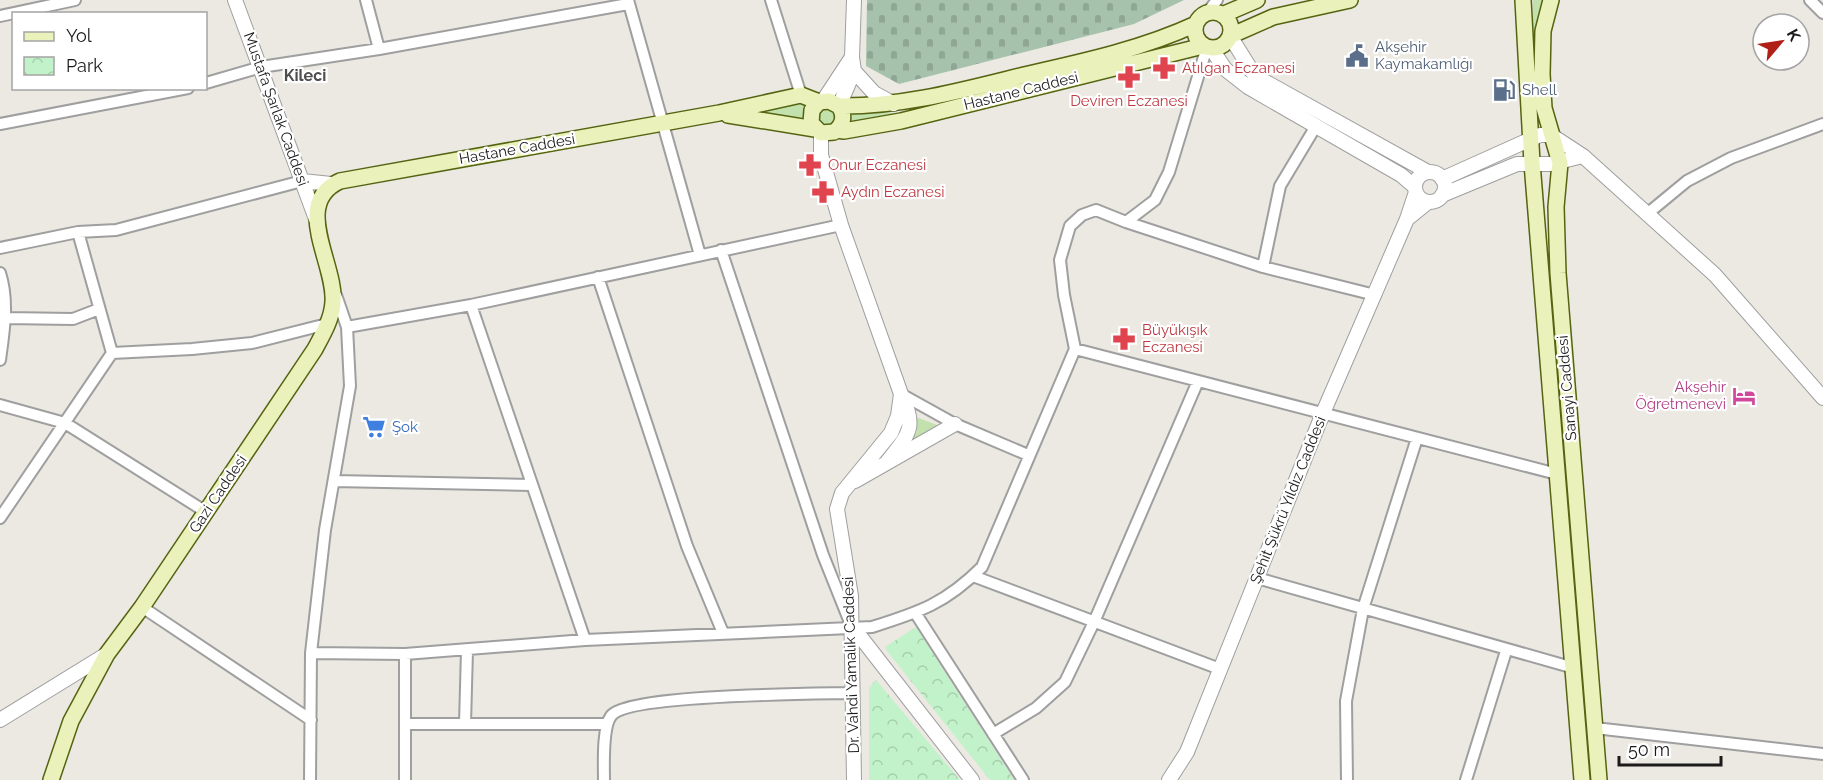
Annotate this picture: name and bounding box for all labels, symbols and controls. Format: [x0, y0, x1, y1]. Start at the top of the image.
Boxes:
legend [12, 12, 207, 90]
north arrow [1751, 12, 1811, 72]
text: Yol [66, 25, 92, 46]
text: K [1783, 26, 1805, 45]
street label: Mustafa Şarlak Caddesi [240, 30, 312, 188]
place label: Akşehir Kaymakamlığı [1375, 38, 1472, 73]
public building icon: Akşehir Kaymakamlığı [1344, 43, 1370, 69]
text: Park [66, 55, 103, 76]
pharmacy icon: Atılgan Eczanesi [1151, 55, 1177, 81]
place label: Atılgan Eczanesi [1182, 59, 1295, 77]
pharmacy icon: Deviren Eczanesi [1116, 64, 1142, 90]
district label: Kileci [284, 66, 326, 85]
street label: Hastane Caddesi [962, 68, 1080, 114]
fuel station icon: Shell [1491, 77, 1517, 103]
place label: Shell [1522, 81, 1558, 99]
place label: Deviren Eczanesi [1070, 92, 1188, 110]
street label: Hastane Caddesi [458, 130, 576, 168]
pharmacy icon: Onur Eczanesi [797, 152, 823, 178]
place label: Onur Eczanesi [828, 156, 926, 174]
pharmacy icon: Aydın Eczanesi [810, 179, 836, 205]
place label: Aydın Eczanesi [841, 183, 944, 201]
place label: Büyükışık Eczanesi [1142, 321, 1208, 356]
pharmacy icon: Büyükışık Eczanesi [1111, 326, 1137, 352]
street label: Sanayi Caddesi [1553, 335, 1581, 441]
place label: Akşehir Öğretmenevi [1635, 378, 1727, 413]
hotel icon: Akşehir Öğretmenevi [1731, 383, 1757, 409]
supermarket icon: Şok [361, 414, 387, 440]
street label: Şehit Şükrü Yıldız Caddesi [1246, 414, 1330, 586]
place label: Şok [392, 418, 418, 436]
street label: Gazi Caddesi [185, 452, 251, 536]
street label: Dr. Vahdi Yamalık Caddesi [839, 576, 863, 754]
scale bar [1619, 729, 1721, 767]
text: 50 m [1628, 739, 1670, 760]

